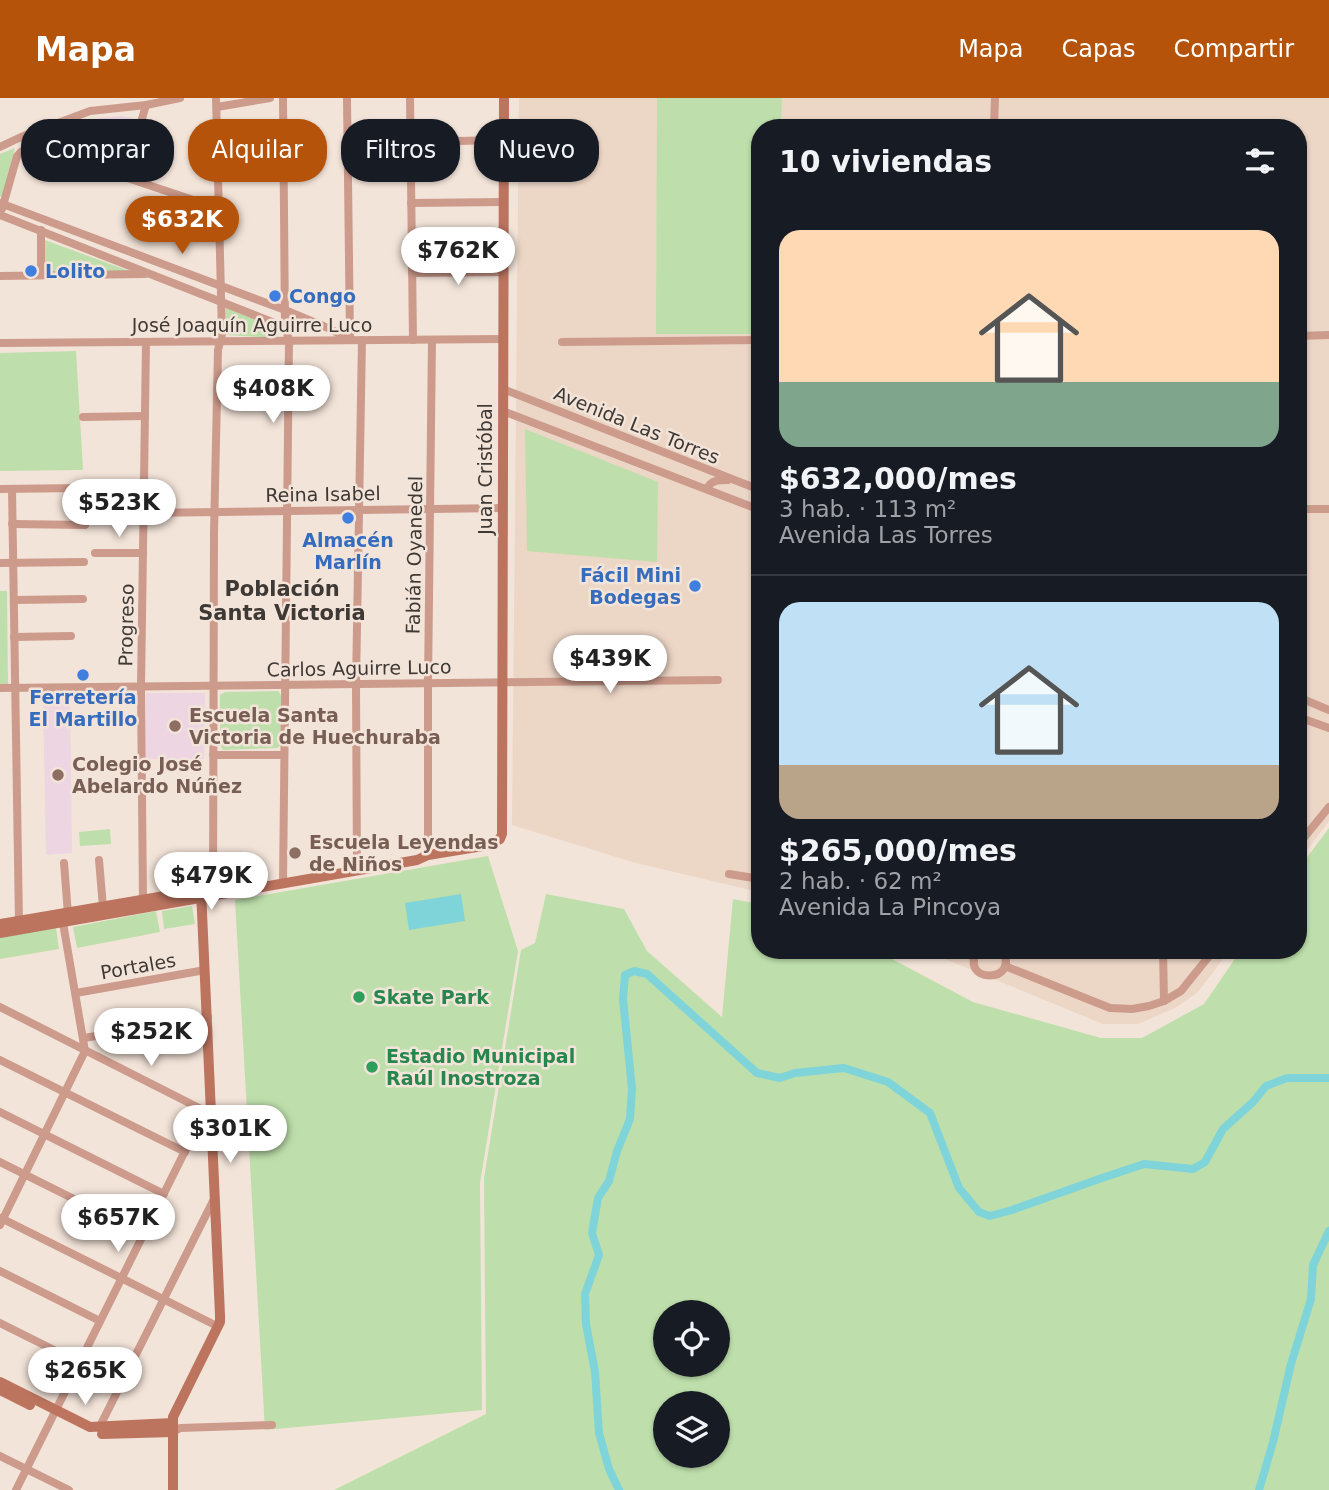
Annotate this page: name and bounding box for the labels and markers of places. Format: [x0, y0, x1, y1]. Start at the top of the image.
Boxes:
pin: $632K [133, 197, 231, 256]
pin: $762K [409, 228, 507, 287]
place label: Lolito [45, 260, 105, 282]
marker: Lolito [23, 263, 39, 279]
place label: Congo [289, 285, 356, 307]
marker: Congo [267, 288, 283, 304]
pin: $408K [224, 366, 322, 425]
pin: $523K [70, 480, 168, 539]
marker: Almacén Marlín [340, 510, 356, 526]
place label: Almacén Marlín [302, 529, 394, 573]
place label: Fácil Mini Bodegas [580, 564, 681, 608]
marker: Fácil Mini Bodegas [687, 578, 703, 594]
pin: $439K [561, 636, 659, 695]
marker: Ferretería El Martillo [75, 667, 91, 683]
place label: Ferretería El Martillo [29, 686, 137, 730]
place label: Escuela Santa Victoria de Huechuraba [189, 704, 441, 748]
marker: Escuela Santa Victoria de Huechuraba [167, 718, 183, 734]
place label: Colegio José Abelardo Núñez [72, 753, 242, 797]
marker: Colegio José Abelardo Núñez [50, 767, 66, 783]
place label: Escuela Leyendas de Niños [309, 831, 498, 875]
marker: Escuela Leyendas de Niños [287, 845, 303, 861]
pin: $479K [162, 852, 260, 912]
place label: Skate Park [373, 986, 489, 1008]
marker: Skate Park [351, 989, 367, 1005]
pin: $252K [102, 1009, 200, 1068]
place label: Estadio Municipal Raúl Inostroza [386, 1045, 575, 1089]
marker: Estadio Municipal Raúl Inostroza [364, 1059, 380, 1075]
pin: $301K [181, 1105, 279, 1165]
pin: $657K [69, 1194, 167, 1254]
pin: $265K [36, 1348, 134, 1407]

